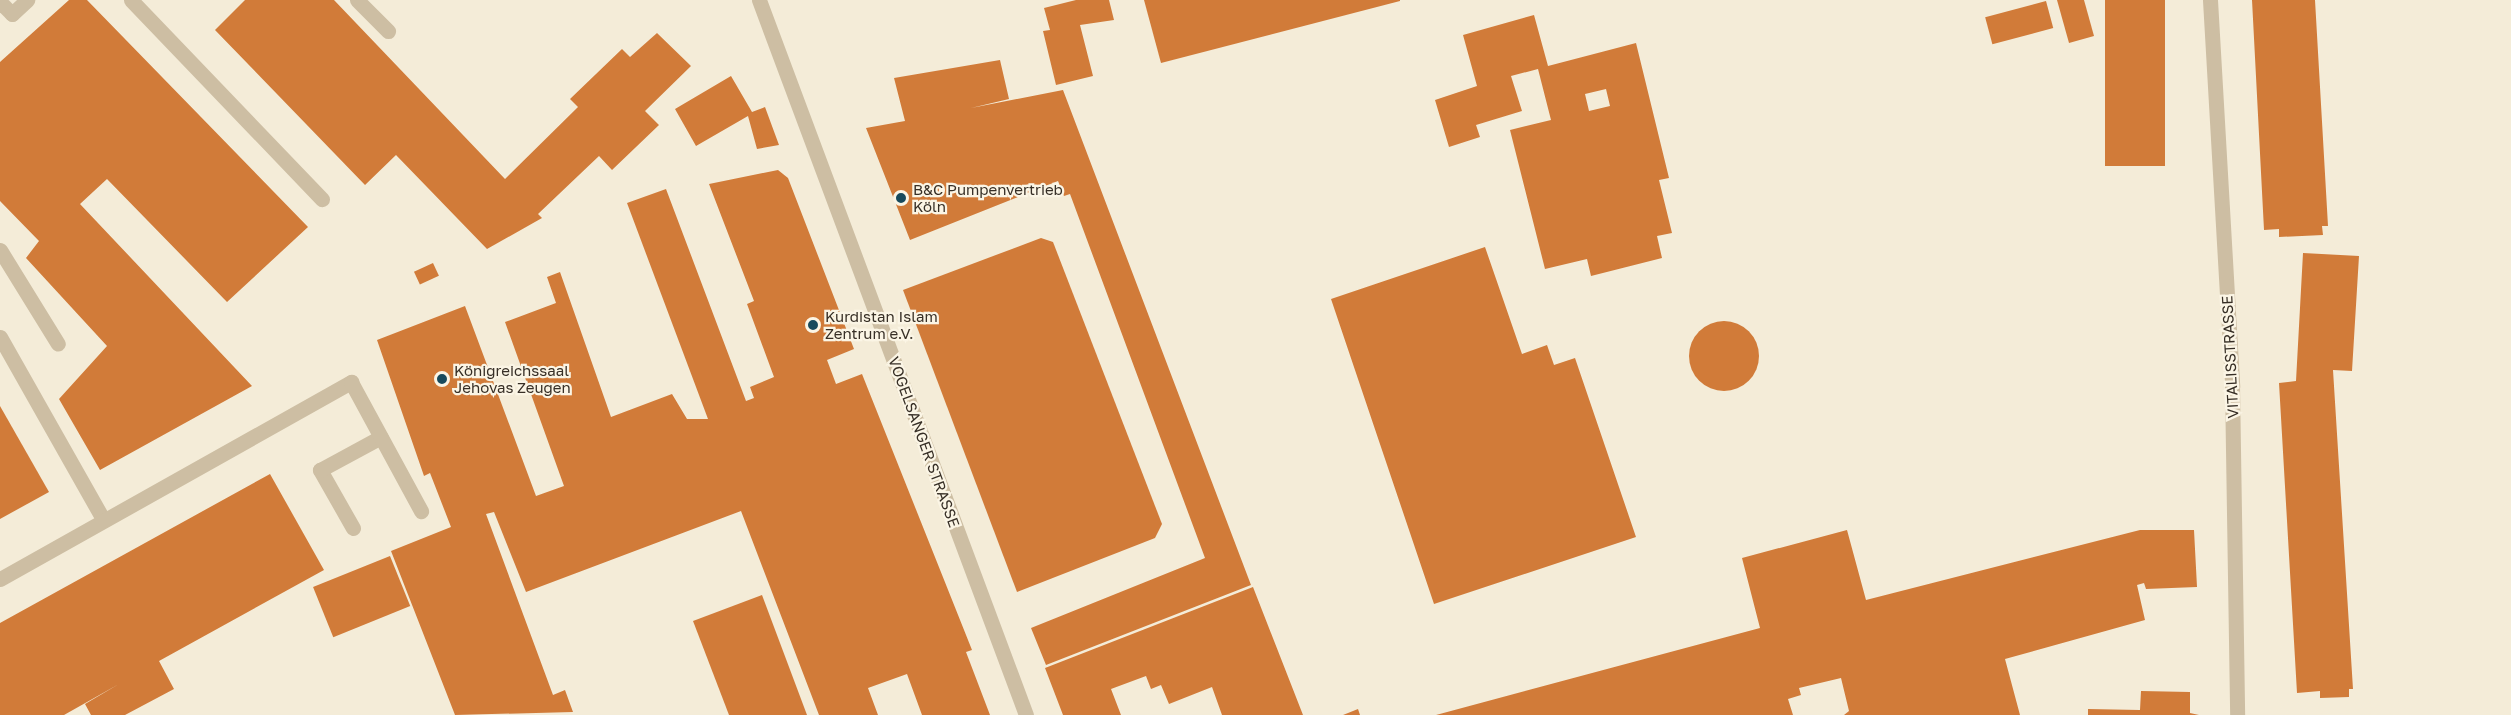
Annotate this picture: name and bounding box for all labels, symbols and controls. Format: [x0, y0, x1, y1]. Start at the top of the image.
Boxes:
place label: B&C Pumpenvertrieb Köln [913, 180, 1063, 215]
marker: B&C Pumpenvertrieb Köln [894, 191, 908, 205]
street label: VITALISSTRASSE [2218, 295, 2242, 419]
place label: Kurdistan Islam Zentrum e.V. [825, 307, 938, 342]
marker: Kurdistan Islam Zentrum e.V. [806, 318, 820, 332]
street label: VOGELSANGER STRASSE [885, 354, 963, 530]
place label: Königreichssaal Jehovas Zeugen [454, 361, 571, 396]
marker: Königreichssaal Jehovas Zeugen [435, 372, 449, 386]

